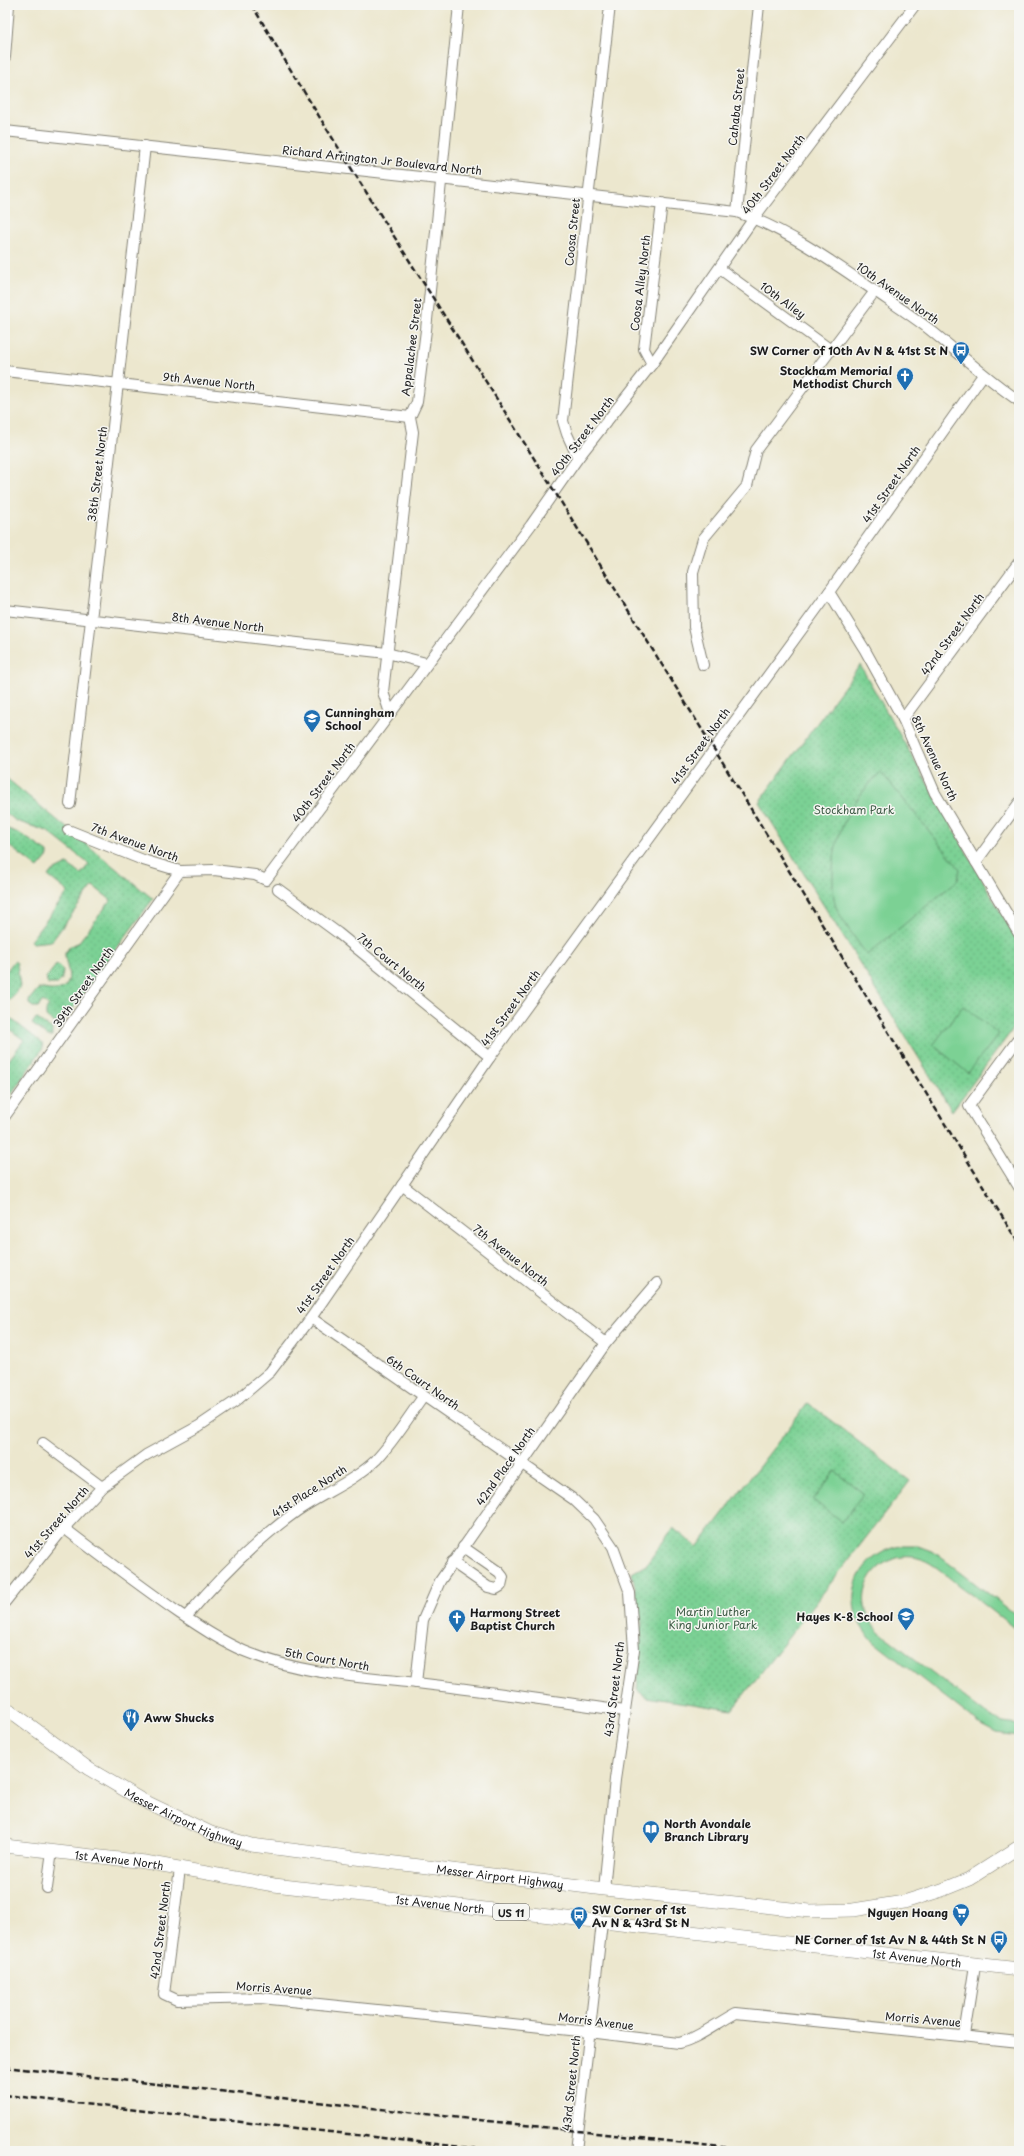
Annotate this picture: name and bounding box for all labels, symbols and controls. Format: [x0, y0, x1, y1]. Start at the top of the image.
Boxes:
street label: Cahaba Street [723, 67, 749, 147]
street label: 40th Street North [737, 130, 809, 218]
street label: Richard Arrington Jr Boulevard North [281, 141, 483, 179]
street label: Coosa Street [560, 197, 584, 267]
street label: Coosa Alley North [626, 234, 654, 332]
street label: 10th Avenue North [853, 258, 943, 328]
street label: 10th Alley [757, 278, 809, 322]
street label: Appalachee Street [397, 296, 426, 397]
bus stop icon: SW Corner of 10th Av N & 41st St N [951, 340, 971, 365]
place label: SW Corner of 10th Av N & 41st St N [750, 342, 948, 359]
place label: Stockham Memorial Methodist Church [780, 362, 892, 392]
church icon: Stockham Memorial Methodist Church [895, 366, 915, 391]
street label: 9th Avenue North [162, 368, 256, 394]
street label: 40th Street North [546, 392, 618, 480]
street label: 38th Street North [83, 425, 111, 523]
street label: 41st Street North [858, 442, 924, 526]
street label: 42nd Street North [916, 589, 988, 679]
street label: 8th Avenue North [171, 608, 265, 636]
place label: Cunningham School [325, 704, 395, 734]
street label: 41st Street North [666, 704, 734, 788]
school or university icon: Cunningham School [302, 708, 322, 733]
street label: 8th Avenue North [908, 712, 962, 804]
street label: 40th Street North [287, 738, 359, 826]
park label: Stockham Park [814, 801, 895, 818]
street label: 7th Avenue North [89, 818, 181, 866]
street label: 7th Court North [354, 929, 430, 995]
street label: 39th Street North [49, 943, 117, 1031]
street label: 41st Street North [476, 966, 544, 1050]
street label: 7th Avenue North [469, 1220, 553, 1290]
street label: 41st Street North [292, 1233, 358, 1317]
street label: 6th Court North [383, 1350, 463, 1414]
street label: 42nd Place North [471, 1423, 539, 1509]
street label: 41st Place North [268, 1460, 350, 1522]
street label: 41st Street North [20, 1482, 92, 1562]
park label: Martin Luther King Junior Park [669, 1603, 758, 1633]
place label: Harmony Street Baptist Church [470, 1604, 560, 1634]
school or university icon: Hayes K-8 School [896, 1606, 916, 1631]
church icon: Harmony Street Baptist Church [447, 1608, 467, 1633]
place label: Hayes K-8 School [797, 1608, 893, 1625]
street label: 43rd Street North [600, 1640, 628, 1738]
street label: 5th Court North [283, 1643, 371, 1675]
restaurant icon: Aww Shucks [121, 1707, 141, 1732]
place label: Aww Shucks [143, 1709, 215, 1726]
street label: Messer Airport Highway [121, 1783, 245, 1851]
place label: North Avondale Branch Library [664, 1815, 752, 1845]
library icon: North Avondale Branch Library [641, 1819, 661, 1844]
street label: 1st Avenue North [74, 1846, 165, 1874]
street label: Messer Airport Highway [435, 1860, 565, 1892]
street label: 42nd Street North [146, 1880, 174, 1980]
street label: 1st Avenue North [395, 1890, 486, 1917]
place label: SW Corner of 1st Av N & 43rd St N [592, 1901, 690, 1931]
supermarket icon: Nguyen Hoang [951, 1902, 971, 1927]
road number: US 11 [493, 1904, 529, 1920]
place label: Nguyen Hoang [868, 1904, 948, 1921]
bus stop icon: SW Corner of 1st Av N & 43rd St N [569, 1905, 589, 1930]
bus stop icon: NE Corner of 1st Av N & 44th St N [989, 1929, 1009, 1954]
place label: NE Corner of 1st Av N & 44th St N [795, 1931, 986, 1948]
street label: 1st Avenue North [871, 1944, 962, 1971]
street label: Morris Avenue [235, 1977, 313, 1999]
street label: Morris Avenue [884, 2007, 962, 2031]
street label: Morris Avenue [557, 2008, 635, 2034]
street label: 43rd Street North [558, 2034, 584, 2132]

